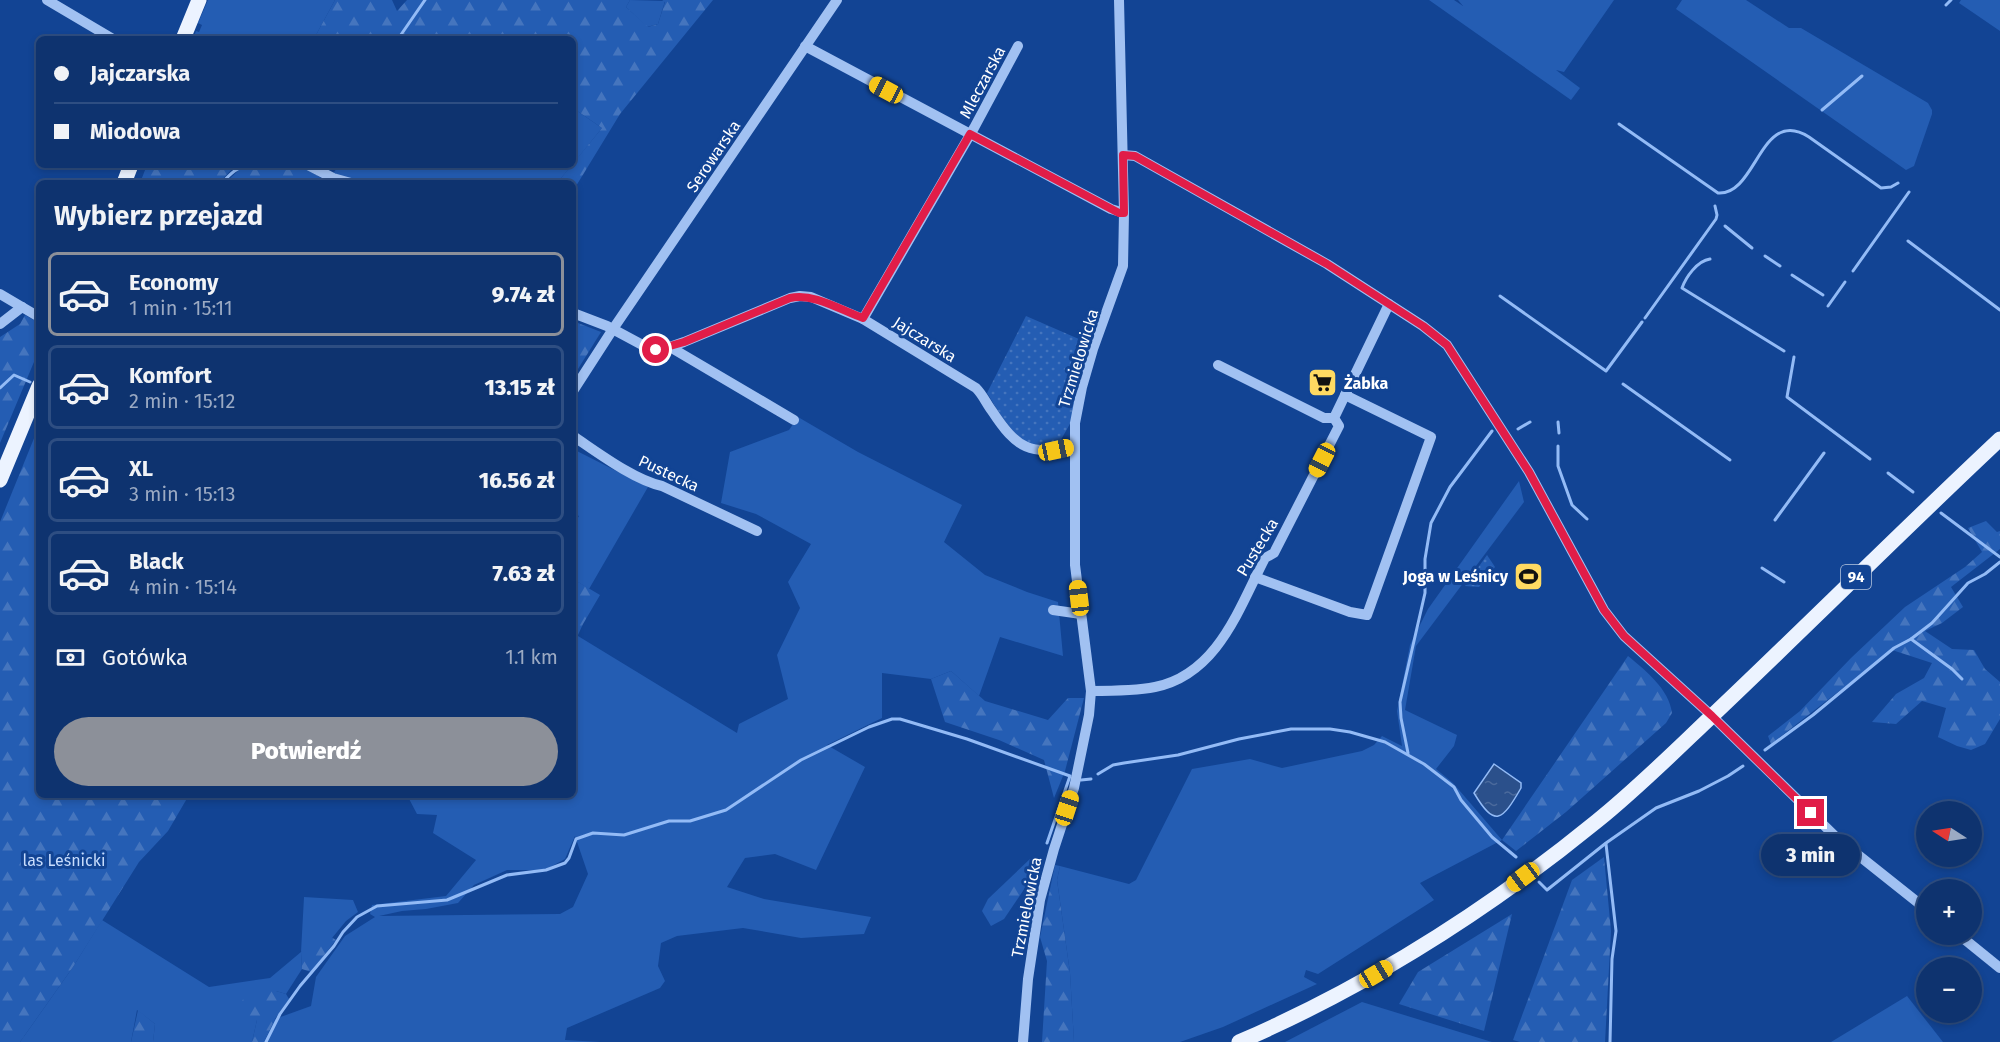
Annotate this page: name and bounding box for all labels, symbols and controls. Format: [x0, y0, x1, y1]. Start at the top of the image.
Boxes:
street label: Mleczarska [956, 43, 1009, 122]
text: Jajczarska [90, 60, 190, 87]
car [866, 74, 906, 106]
street label: Serowarska [682, 117, 744, 196]
text: Miodowa [90, 118, 181, 145]
text: Wybierz przejazd [54, 200, 263, 232]
icon: car [57, 267, 111, 321]
text: Economy [129, 269, 218, 296]
text: 9.74 zł [492, 281, 555, 308]
text: 1 min · 15:11 [129, 296, 233, 320]
street label: Trzmielowicka [1054, 307, 1102, 410]
street label: Jajczarska [890, 313, 960, 366]
route start [642, 336, 669, 363]
icon: car [57, 360, 111, 414]
text: Komfort [129, 362, 212, 389]
supermarket icon: Żabka [1307, 367, 1339, 399]
text: 13.15 zł [484, 374, 555, 401]
place label: Żabka [1344, 374, 1388, 393]
text: 2 min · 15:12 [129, 389, 235, 413]
car [1037, 437, 1075, 463]
car [1306, 440, 1338, 480]
street label: Pustecka [636, 451, 702, 496]
icon: car [57, 453, 111, 507]
text: XL [129, 455, 153, 482]
text: 16.56 zł [479, 467, 555, 494]
text: 3 min · 15:13 [129, 482, 236, 506]
street label: Pustecka [1233, 515, 1282, 580]
icon: car [57, 546, 111, 600]
text: Black [129, 548, 184, 575]
text: 7.63 zł [492, 560, 555, 587]
sports icon: Joga w Leśnicy [1513, 560, 1545, 592]
road number: 94 [1841, 565, 1871, 589]
place label: Joga w Leśnicy [1402, 567, 1509, 586]
text: 4 min · 15:14 [129, 575, 237, 599]
car [1068, 579, 1090, 617]
icon: cash [54, 641, 87, 674]
text: Gotówka [102, 644, 188, 671]
text: 1.1 km [505, 645, 558, 669]
button: Potwierdź [54, 717, 558, 786]
car [1053, 788, 1081, 828]
route end [1797, 799, 1824, 826]
north arrow [1916, 801, 1982, 867]
map controls [1916, 801, 1982, 1023]
callout: 3 min [1762, 834, 1860, 876]
text: 3 min [1786, 843, 1835, 867]
park label: las Leśnicki [23, 851, 105, 870]
street label: Trzmielowicka [1007, 855, 1046, 959]
car [1503, 859, 1543, 895]
button: + [1916, 879, 1982, 945]
car [1356, 957, 1396, 991]
button: − [1916, 957, 1982, 1023]

